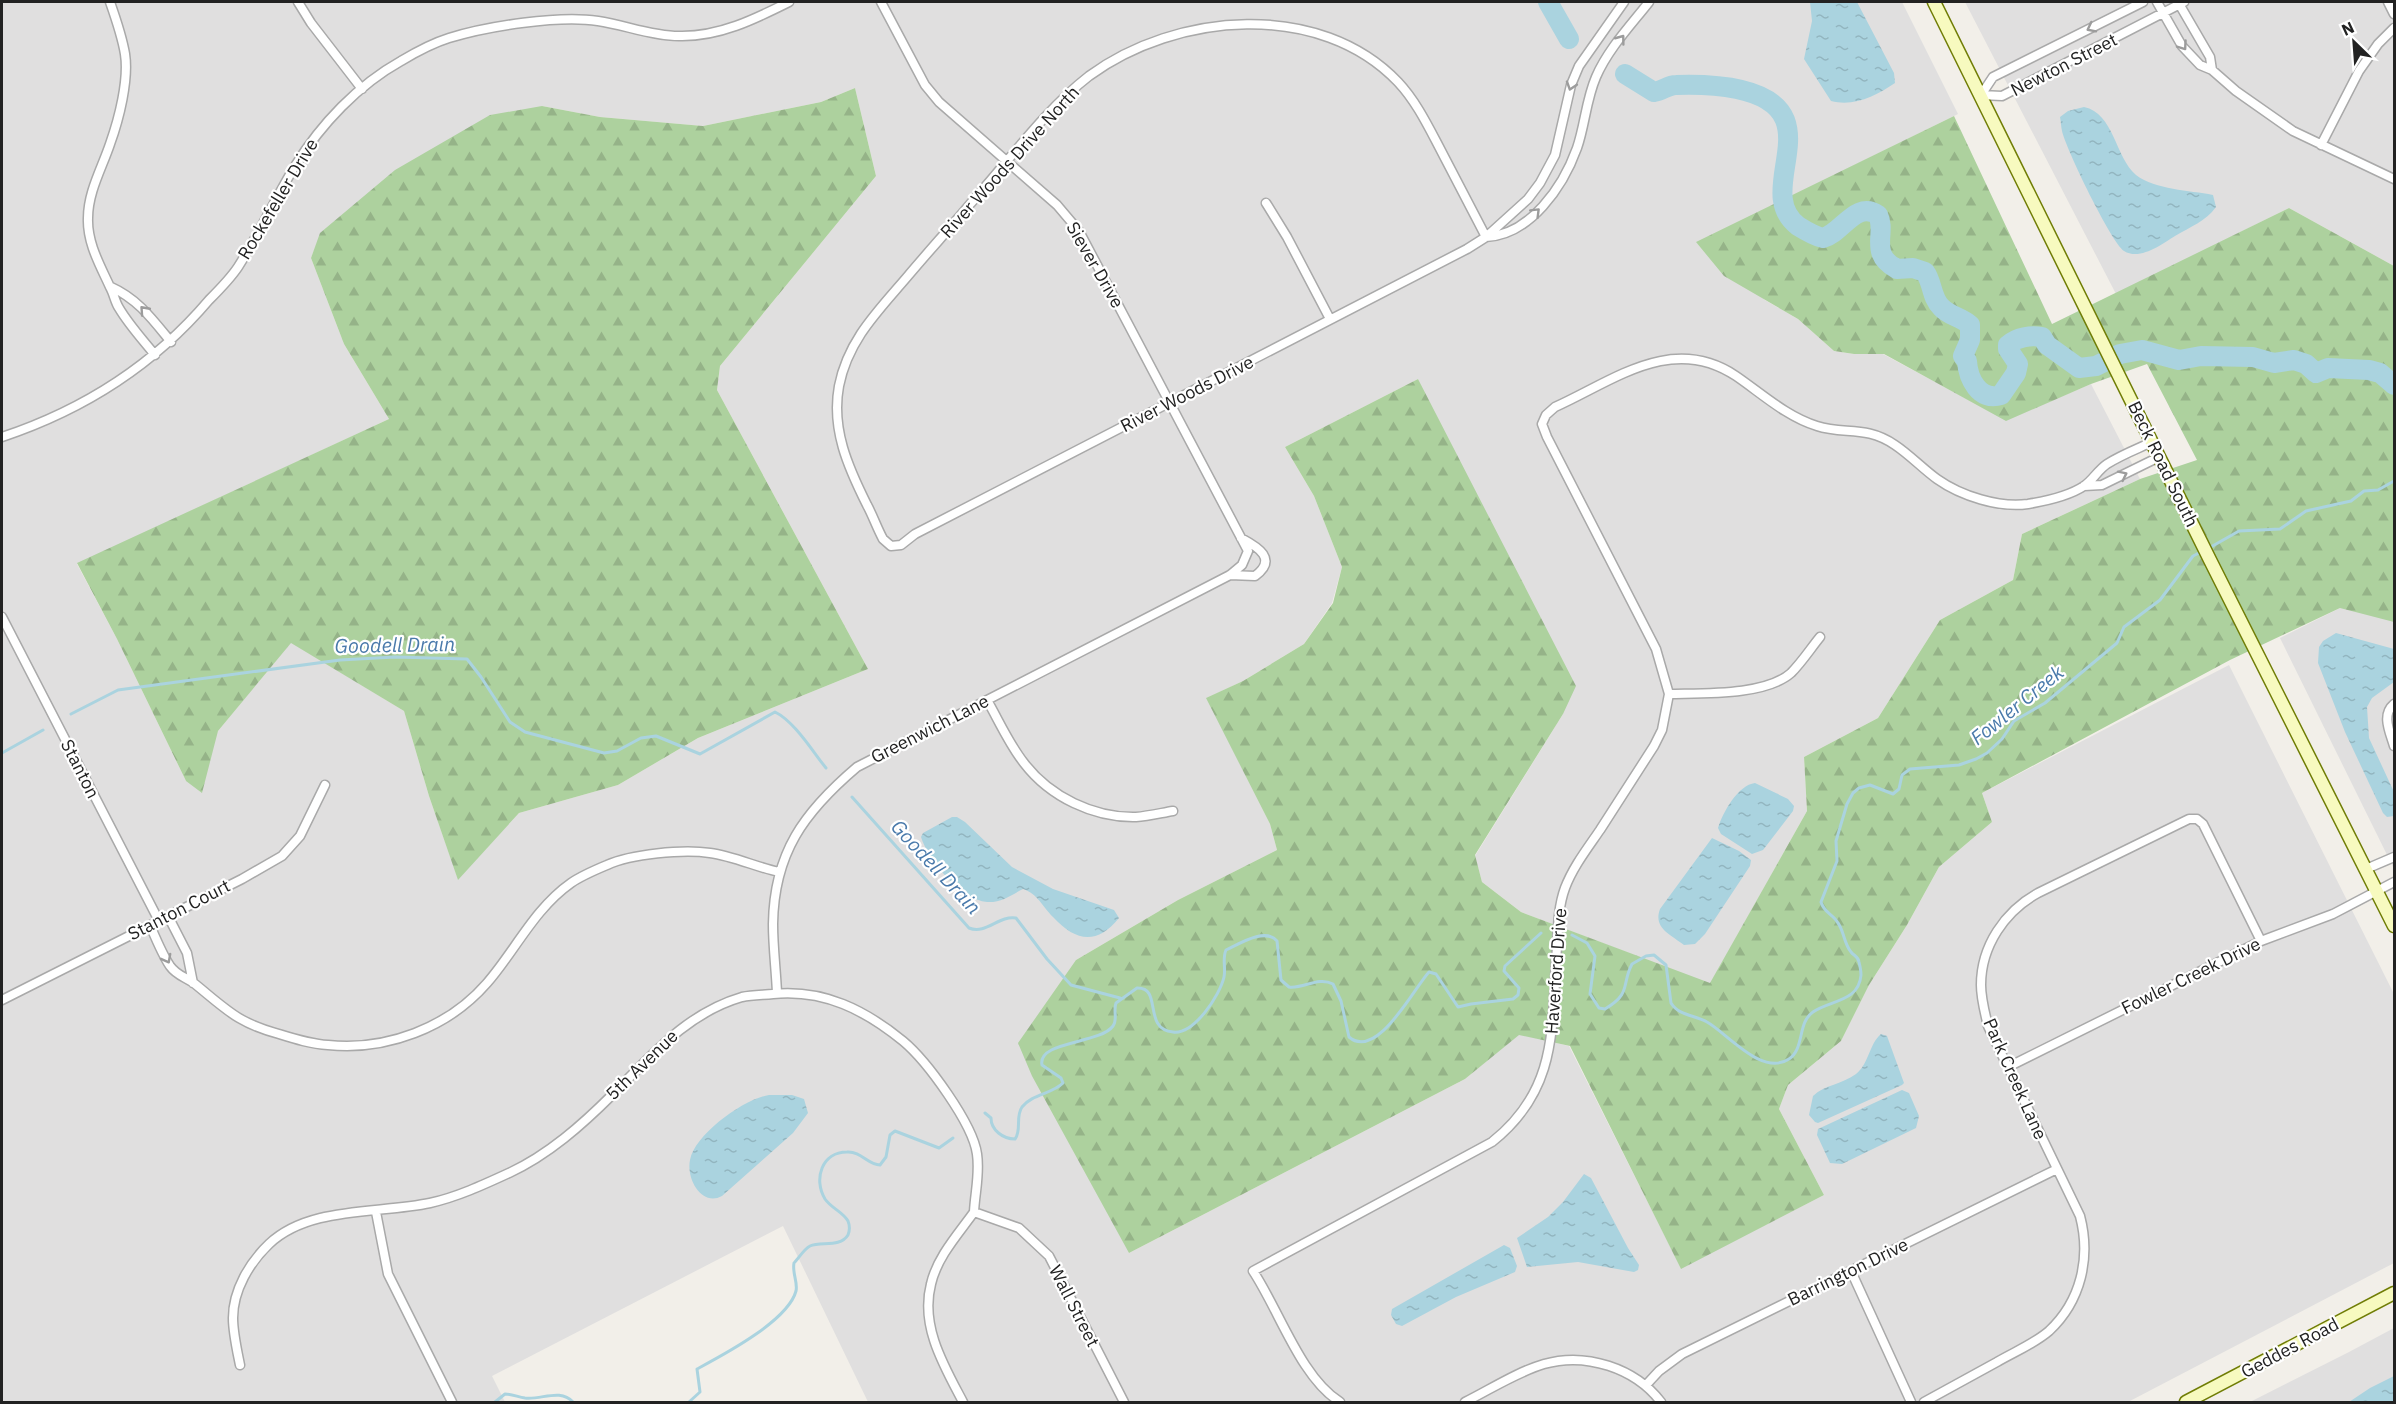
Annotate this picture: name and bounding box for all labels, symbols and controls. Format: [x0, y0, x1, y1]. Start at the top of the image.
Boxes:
north arrow [2324, 12, 2384, 72]
text: N [2338, 17, 2357, 40]
one-way arrow [2087, 20, 2098, 32]
street label: Newton Street [2007, 28, 2121, 101]
one-way arrow [1613, 35, 1624, 46]
one-way arrow [2176, 39, 2187, 50]
one-way arrow [1566, 80, 1579, 91]
street label: River Woods Drive North [935, 81, 1084, 243]
street label: Rockefeller Drive [232, 134, 323, 264]
one-way arrow [1529, 208, 1540, 219]
street label: Siever Drive [1061, 217, 1129, 312]
one-way arrow [140, 307, 151, 317]
street label: River Woods Drive [1116, 350, 1257, 437]
street label: Beck Road South [2123, 397, 2204, 531]
one-way arrow [2116, 471, 2127, 483]
water label: Goodell Drain [334, 630, 456, 659]
water label: Fowler Creek [1964, 658, 2070, 751]
street label: Greenwich Lane [867, 689, 993, 768]
street label: Stanton [56, 735, 105, 802]
water label: Goodell Drain [885, 813, 987, 920]
street label: Stanton Court [124, 874, 234, 945]
street label: Haverford Drive [1540, 907, 1571, 1035]
street label: Fowler Creek Drive [2117, 932, 2264, 1019]
one-way arrow [160, 952, 171, 963]
street label: Park Creek Lane [1978, 1014, 2053, 1143]
street label: 5th Avenue [601, 1024, 683, 1105]
street label: Barrington Drive [1784, 1232, 1912, 1311]
street label: Wall Street [1044, 1261, 1105, 1351]
street label: Geddes Road [2237, 1312, 2343, 1383]

